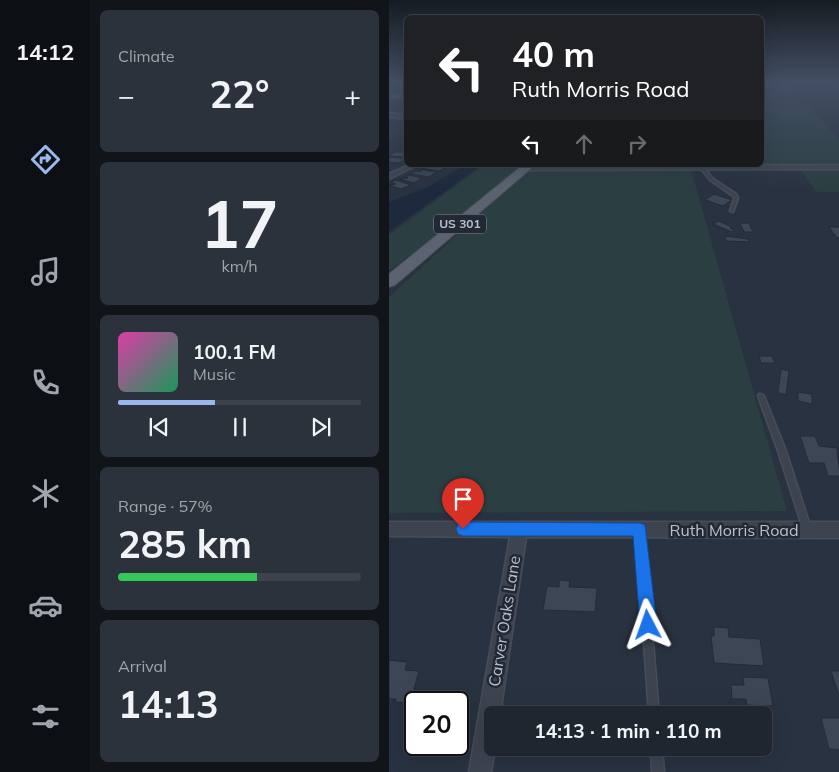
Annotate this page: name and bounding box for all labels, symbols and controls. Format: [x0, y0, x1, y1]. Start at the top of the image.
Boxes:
text: 40 m [512, 32, 595, 76]
icon: left [429, 35, 494, 100]
text: 14:12 [16, 38, 74, 66]
text: Climate [118, 46, 174, 66]
text: 22° [209, 70, 270, 118]
text: Ruth Morris Road [512, 75, 690, 103]
text: − [118, 78, 135, 113]
text: + [344, 78, 361, 113]
icon: left [517, 130, 545, 158]
icon: ahead [570, 130, 598, 158]
icon: right [623, 130, 651, 158]
icon: directions [28, 142, 63, 177]
text: 17 [200, 183, 279, 264]
road number: US 301 [434, 214, 486, 233]
icon: music [28, 254, 63, 289]
text: km/h [221, 256, 258, 276]
text: 100.1 FM [193, 340, 276, 364]
text: Music [193, 364, 236, 384]
icon: phone [28, 365, 63, 400]
icon: previous [145, 413, 173, 441]
icon: pause [226, 413, 254, 441]
icon: next [307, 413, 335, 441]
icon: climate [28, 476, 63, 511]
pin [442, 478, 484, 529]
icon: arrive [449, 485, 477, 513]
text: Range · 57% [118, 496, 213, 516]
text: 285 km [118, 520, 252, 568]
street label: Ruth Morris Road [669, 520, 799, 540]
street label: Carver Oaks Lane [484, 554, 524, 688]
icon: car [28, 588, 63, 623]
position arrow [621, 598, 673, 650]
text: Arrival [118, 656, 167, 676]
text: 14:13 [118, 680, 219, 728]
speed limit sign: 20 [404, 691, 469, 756]
icon: filters [28, 699, 63, 734]
text: 14:13 · 1 min · 110 m [534, 719, 722, 743]

